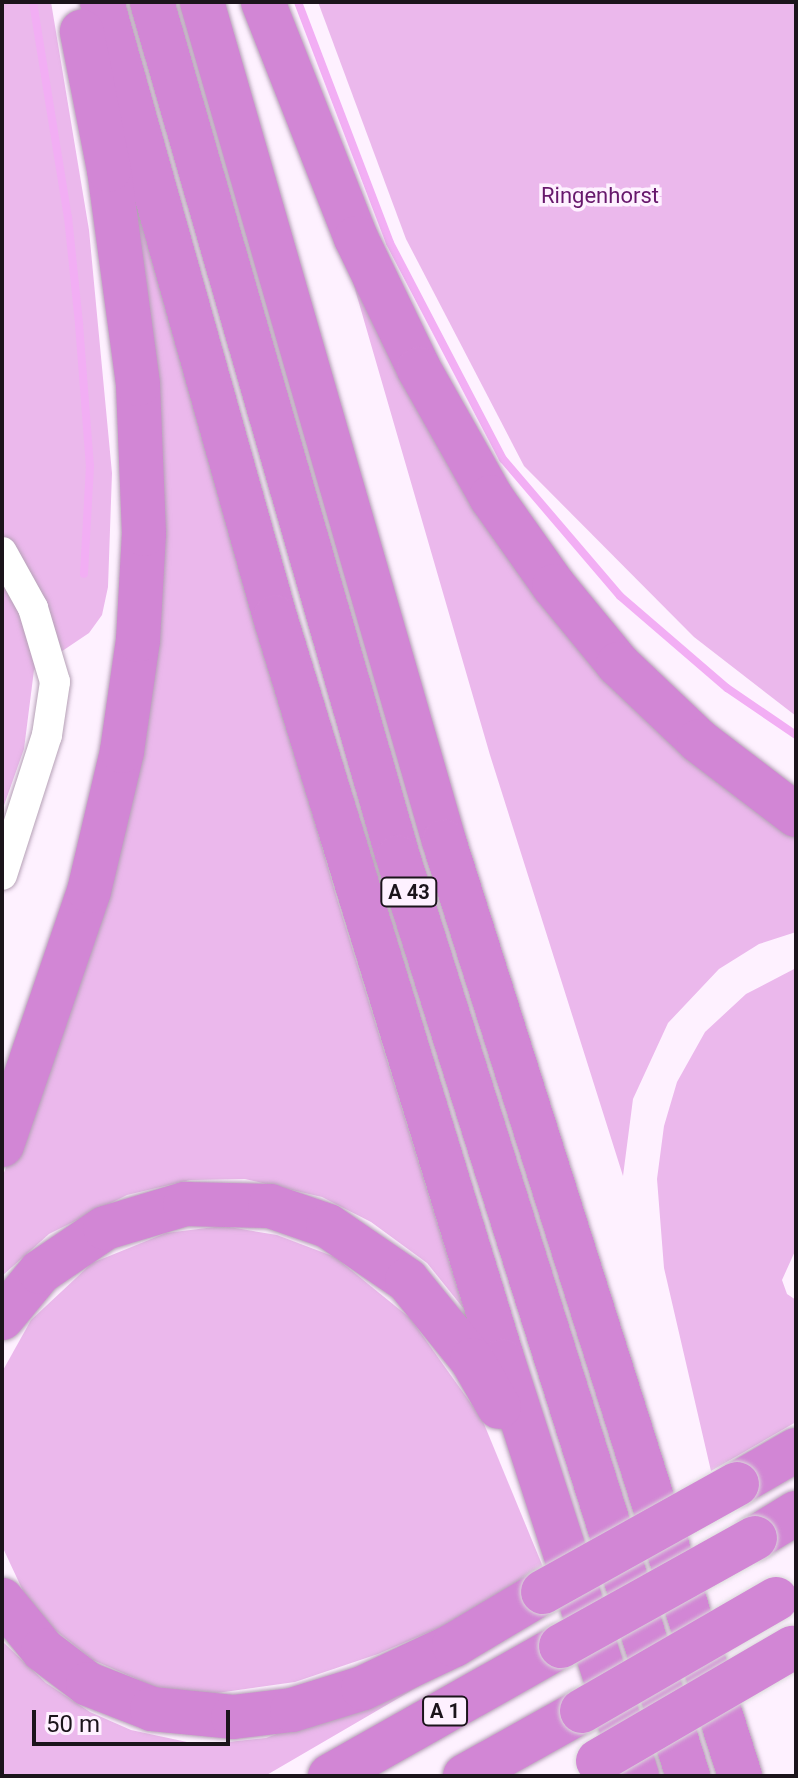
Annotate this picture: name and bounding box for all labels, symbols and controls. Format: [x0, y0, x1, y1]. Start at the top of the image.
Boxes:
park label: Ringenhorst [541, 183, 659, 209]
road number: A 43 [379, 876, 439, 908]
scale bar [36, 1694, 234, 1744]
road number: A 1 [421, 1695, 469, 1727]
text: 50 m [46, 1710, 100, 1738]

